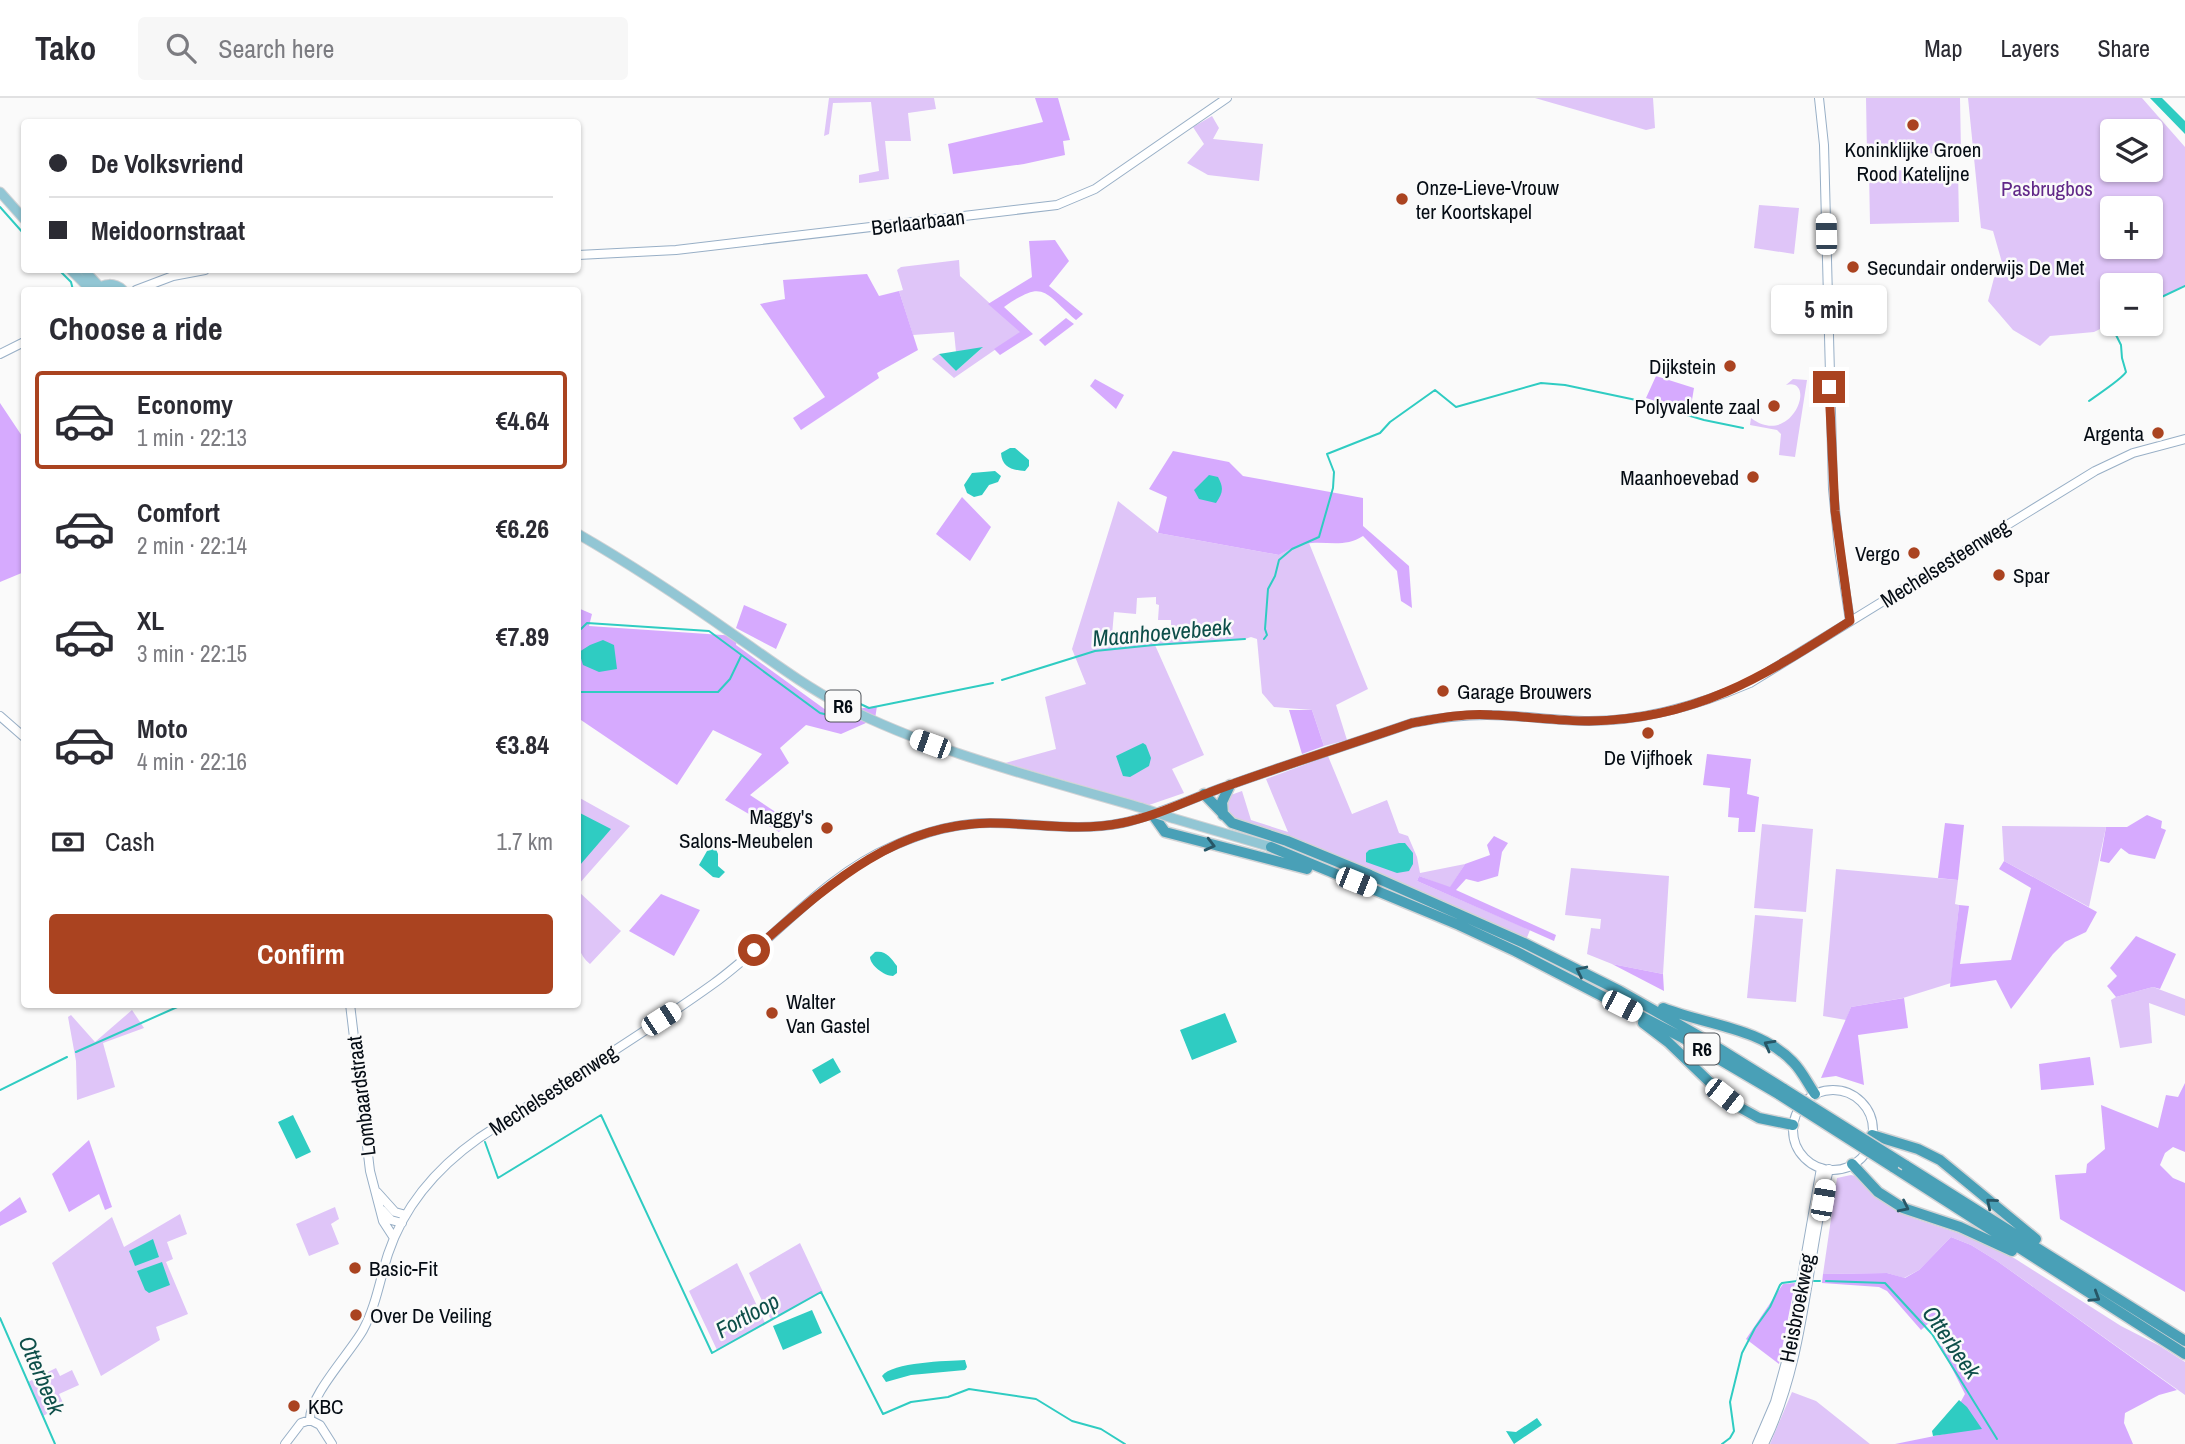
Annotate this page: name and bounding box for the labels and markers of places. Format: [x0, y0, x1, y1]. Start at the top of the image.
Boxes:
marker: Koninklijke Groen Rood Katelijne [1905, 117, 1921, 133]
place label: Koninklijke Groen Rood Katelijne [1845, 135, 1981, 188]
place label: Onze-Lieve-Vrouw ter Koortskapel [1416, 173, 1559, 226]
marker: Onze-Lieve-Vrouw ter Koortskapel [1394, 191, 1410, 207]
place label: Secundair onderwijs De Met [1867, 253, 2084, 282]
marker: Secundair onderwijs De Met [1845, 259, 1861, 275]
place label: Dijkstein [1649, 352, 1716, 381]
marker: Dijkstein [1722, 358, 1738, 374]
place label: Polyvalente zaal [1635, 392, 1760, 421]
marker: Polyvalente zaal [1766, 398, 1782, 414]
place label: Argenta [2083, 419, 2144, 448]
marker: Argenta [2150, 425, 2166, 441]
place label: Maanhoevebad [1620, 463, 1739, 492]
marker: Maanhoevebad [1745, 469, 1761, 485]
place label: Vergo [1855, 539, 1900, 568]
marker: Vergo [1906, 545, 1922, 561]
place label: Spar [2013, 561, 2050, 590]
marker: Spar [1991, 567, 2007, 583]
place label: Garage Brouwers [1457, 677, 1592, 706]
marker: Garage Brouwers [1435, 683, 1451, 699]
marker: De Vijfhoek [1640, 725, 1656, 741]
place label: De Vijfhoek [1604, 743, 1693, 772]
place label: Maggy's Salons-Meubelen [679, 802, 813, 855]
marker: Maggy's Salons-Meubelen [819, 820, 835, 836]
place label: Walter Van Gastel [786, 987, 870, 1040]
marker: Walter Van Gastel [764, 1005, 780, 1021]
place label: Basic-Fit [369, 1254, 438, 1283]
marker: Basic-Fit [347, 1260, 363, 1276]
place label: Over De Veiling [370, 1301, 492, 1330]
marker: Over De Veiling [348, 1307, 364, 1323]
place label: KBC [308, 1392, 343, 1421]
marker: KBC [286, 1398, 302, 1414]

